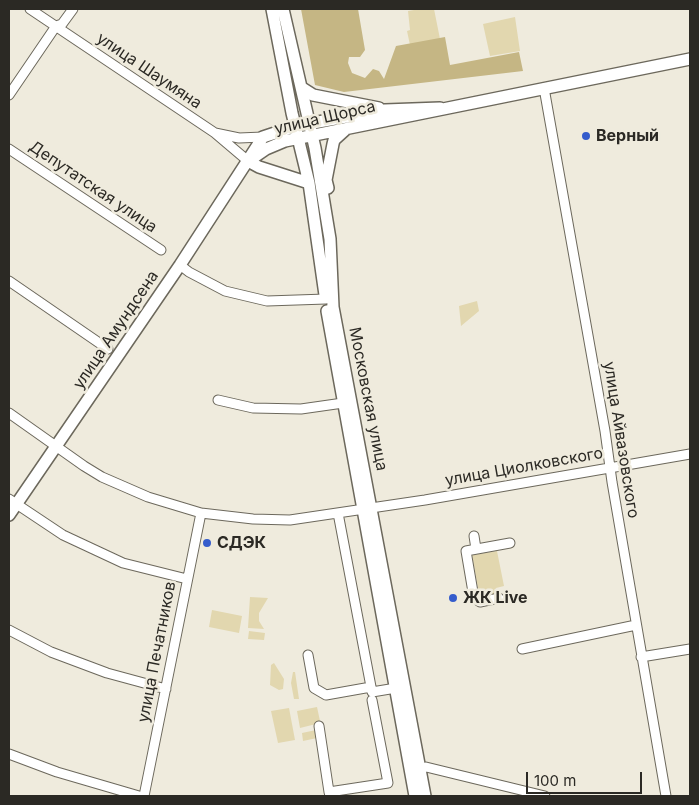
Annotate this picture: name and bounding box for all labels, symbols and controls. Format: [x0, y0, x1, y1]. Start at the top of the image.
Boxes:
street label: улица Шаумяна [93, 29, 205, 113]
street label: улица Щорса [273, 97, 377, 139]
place label: Верный [596, 126, 659, 146]
marker: Верный [580, 130, 592, 142]
street label: Депутатская улица [25, 137, 161, 237]
street label: улица Амундсена [69, 267, 163, 393]
street label: Московская улица [345, 326, 391, 472]
street label: улица Айвазовского [599, 360, 643, 520]
street label: улица Циолковского [444, 444, 604, 490]
place label: СДЭК [217, 533, 266, 553]
marker: СДЭК [201, 537, 213, 549]
street label: улица Печатников [134, 580, 180, 724]
place label: ЖК Live [463, 588, 528, 608]
marker: ЖК Live [447, 592, 459, 604]
scale bar [529, 762, 645, 794]
text: 100 m [534, 771, 576, 790]

